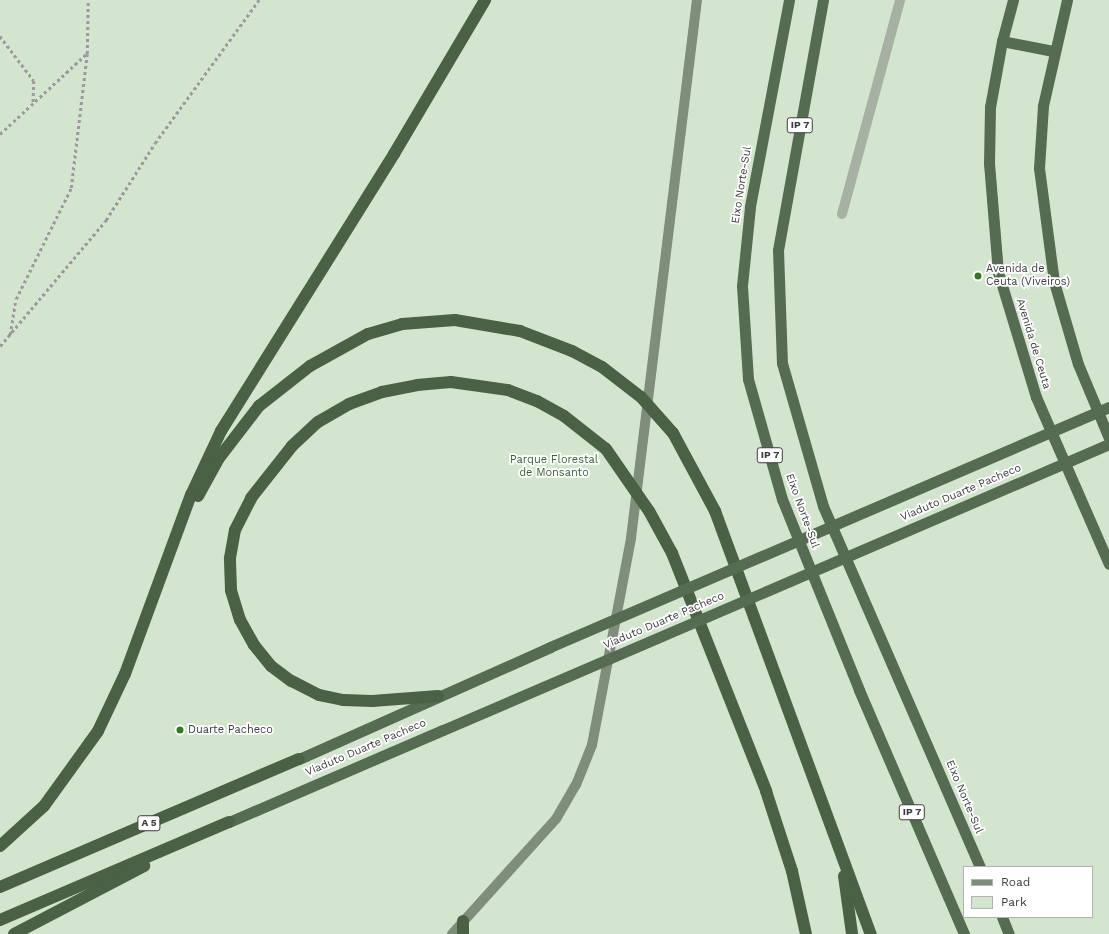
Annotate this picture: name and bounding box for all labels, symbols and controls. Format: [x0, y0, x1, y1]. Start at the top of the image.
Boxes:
road number: IP 7 [786, 117, 814, 133]
street label: Eixo Norte-Sul [729, 145, 755, 225]
place label: Avenida de Ceuta (Viveiros) [986, 263, 1070, 289]
marker: Avenida de Ceuta (Viveiros) [973, 271, 983, 281]
street label: Avenida de Ceuta [1013, 297, 1053, 391]
road number: IP 7 [756, 447, 784, 463]
park label: Parque Florestal de Monsanto [510, 454, 598, 480]
street label: Viaduto Duarte Pacheco [899, 462, 1023, 524]
street label: Eixo Norte-Sul [782, 472, 822, 550]
street label: Viaduto Duarte Pacheco [602, 590, 726, 652]
street label: Viaduto Duarte Pacheco [304, 717, 428, 779]
place label: Duarte Pacheco [188, 723, 273, 737]
marker: Duarte Pacheco [175, 725, 185, 735]
street label: Eixo Norte-Sul [943, 758, 985, 836]
road number: IP 7 [898, 804, 926, 820]
road number: A 5 [137, 815, 161, 831]
legend [963, 866, 1093, 918]
text: Road [1001, 875, 1030, 889]
text: Park [1001, 895, 1027, 909]

